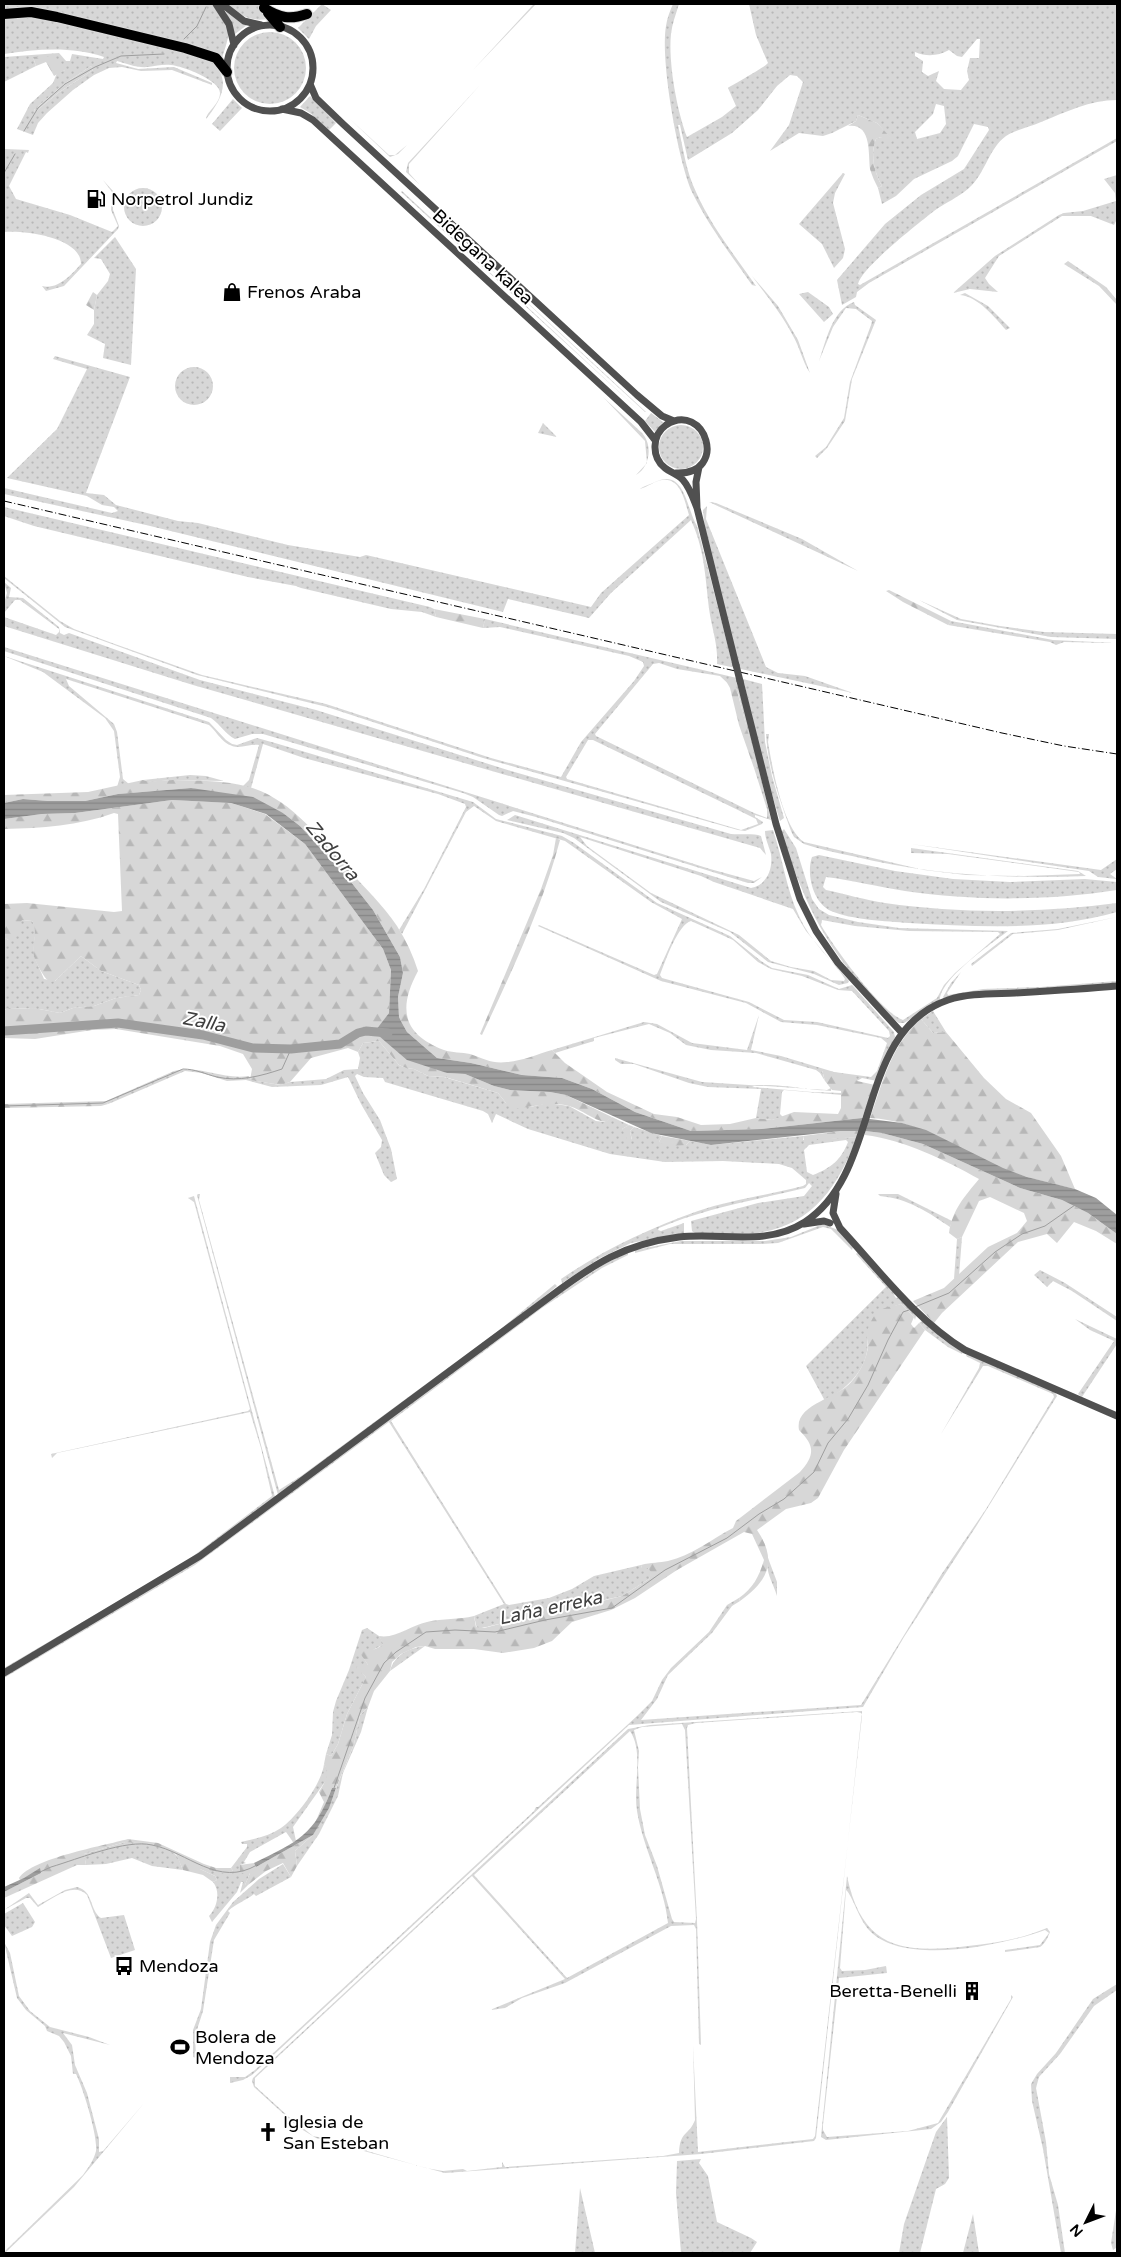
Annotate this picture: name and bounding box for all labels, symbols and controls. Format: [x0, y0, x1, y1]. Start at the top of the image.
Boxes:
fuel station icon: Norpetrol Jundiz [85, 188, 107, 210]
place label: Norpetrol Jundiz [111, 188, 253, 210]
street label: Bidegana kalea [428, 205, 538, 309]
shop icon: Frenos Araba [221, 281, 243, 303]
place label: Frenos Araba [247, 281, 361, 303]
water label: Zadorra [301, 816, 365, 886]
water label: Zalla [181, 1007, 228, 1037]
water label: Laña erreka [496, 1586, 605, 1630]
bus stop icon: Mendoza [113, 1955, 135, 1977]
place label: Mendoza [139, 1955, 219, 1977]
place label: Beretta-Benelli [829, 1980, 957, 2002]
building icon: Beretta-Benelli [961, 1980, 983, 2002]
place label: Bolera de Mendoza [195, 2026, 276, 2069]
sports icon: Bolera de Mendoza [169, 2036, 191, 2058]
place label: Iglesia de San Esteban [283, 2111, 389, 2154]
church icon: Iglesia de San Esteban [257, 2121, 279, 2143]
north arrow [1061, 2197, 1111, 2247]
text: N [1067, 2220, 1087, 2240]

